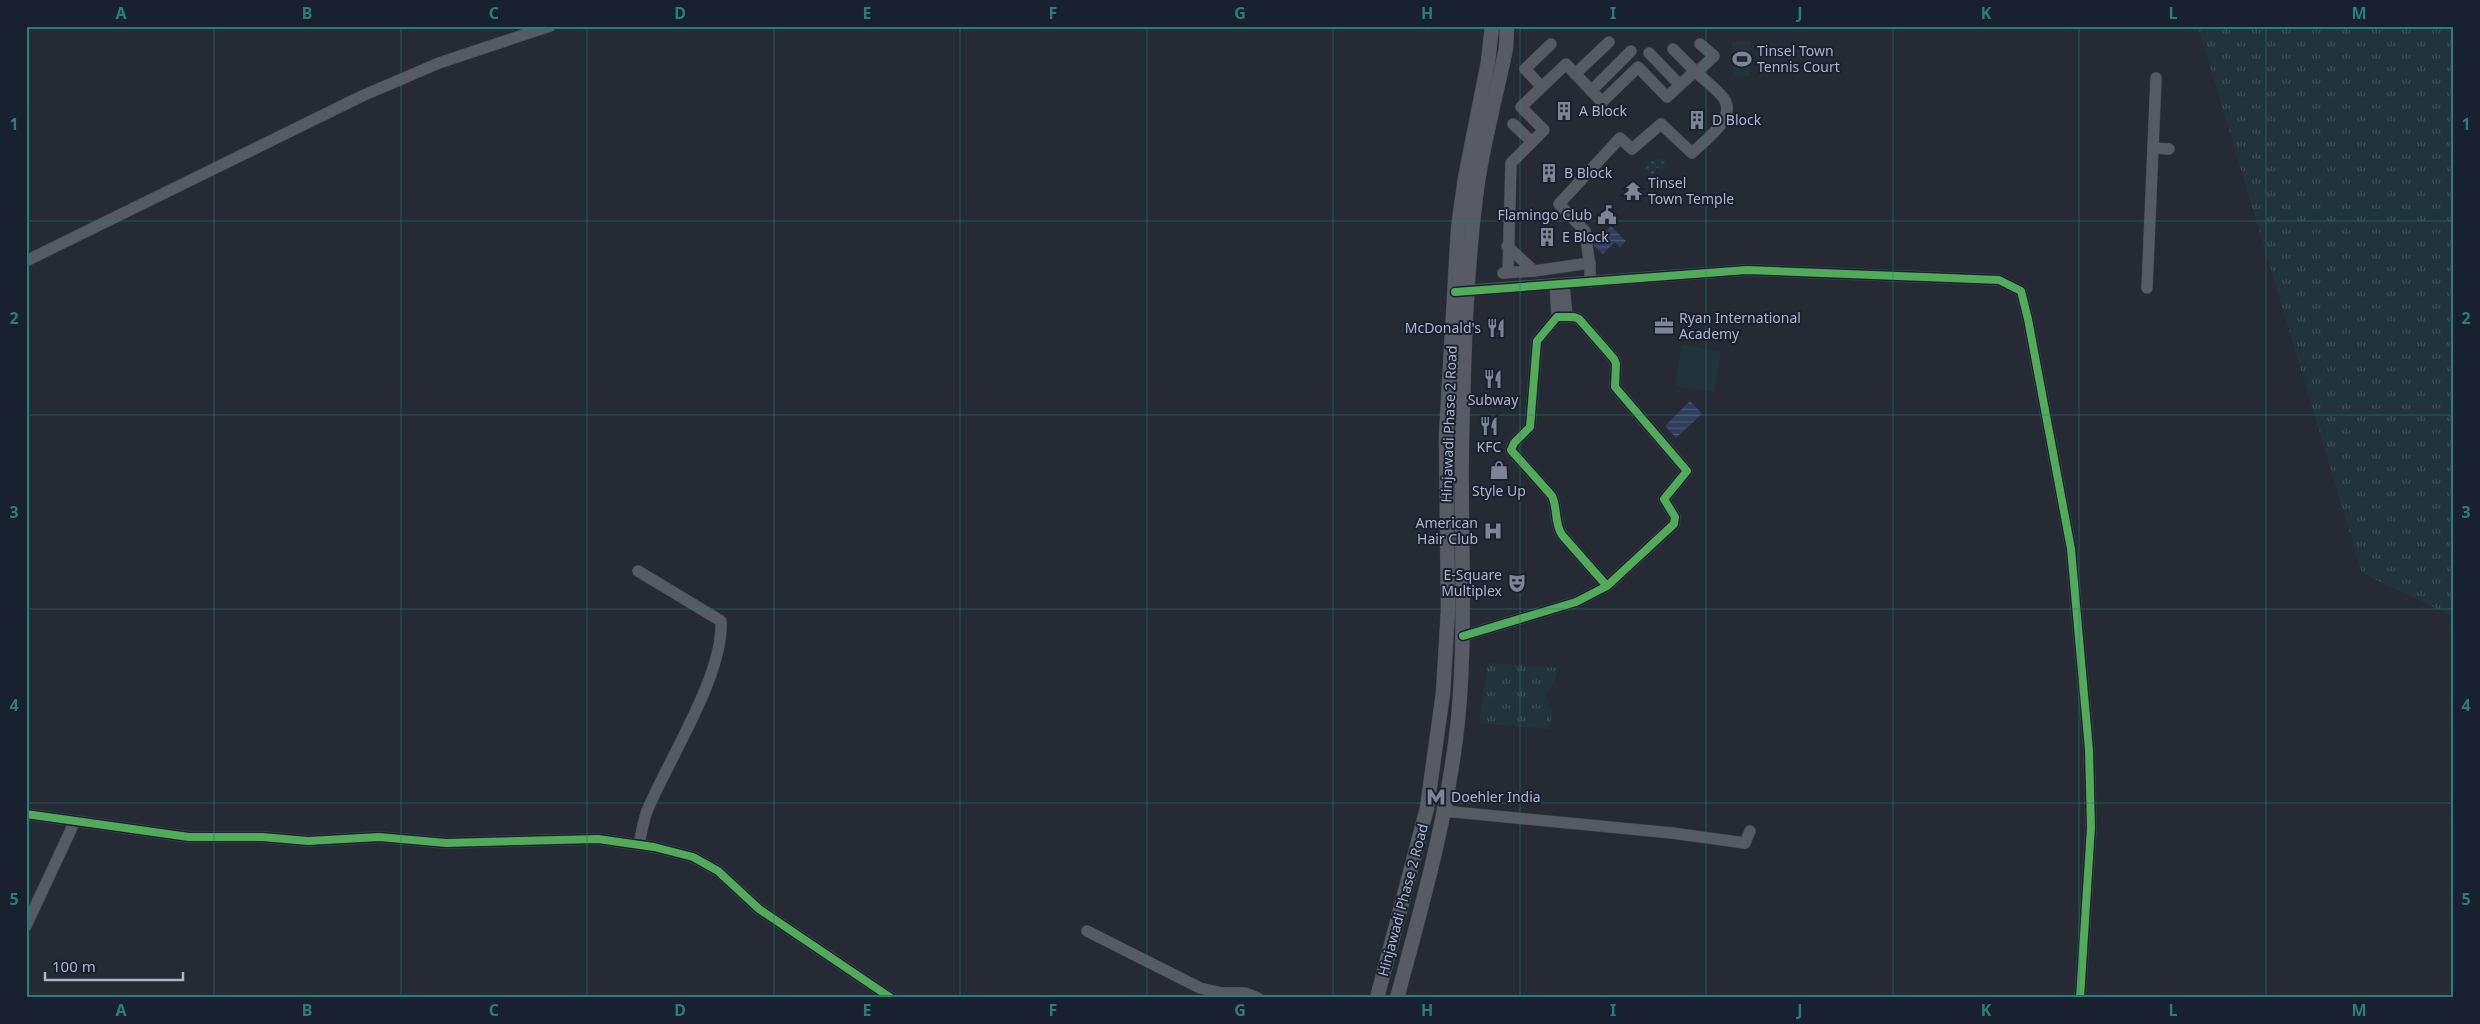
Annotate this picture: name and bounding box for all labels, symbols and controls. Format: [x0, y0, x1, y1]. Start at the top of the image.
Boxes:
text: A [115, 2, 127, 24]
text: B [302, 2, 312, 24]
text: C [489, 2, 499, 24]
text: D [674, 2, 686, 24]
text: E [863, 2, 872, 24]
text: F [1049, 2, 1057, 24]
text: G [1234, 2, 1246, 24]
text: H [1421, 2, 1433, 24]
text: I [1610, 2, 1616, 24]
text: J [1795, 2, 1803, 24]
text: K [1981, 2, 1992, 24]
text: L [2169, 2, 2178, 24]
text: M [2351, 2, 2367, 24]
place label: Tinsel Town Tennis Court [1757, 41, 1840, 76]
sports icon: Tinsel Town Tennis Court [1731, 48, 1753, 70]
building icon: A Block [1553, 100, 1575, 122]
place label: A Block [1579, 101, 1627, 120]
building icon: D Block [1686, 109, 1708, 131]
place label: D Block [1712, 110, 1762, 129]
text: 1 [9, 113, 19, 135]
text: 1 [2461, 113, 2471, 135]
building icon: B Block [1538, 162, 1560, 184]
place label: B Block [1564, 163, 1613, 182]
place label: Tinsel Town Temple [1648, 173, 1734, 208]
temple icon: Tinsel Town Temple [1622, 180, 1644, 202]
public building icon: Flamingo Club [1596, 204, 1618, 226]
place label: Flamingo Club [1497, 205, 1592, 224]
building icon: E Block [1536, 226, 1558, 248]
place label: E Block [1562, 227, 1609, 246]
text: 2 [9, 307, 19, 329]
text: 2 [2461, 307, 2471, 329]
place label: Ryan International Academy [1679, 308, 1801, 343]
office icon: Ryan International Academy [1653, 315, 1675, 337]
restaurant icon: McDonald's [1485, 317, 1507, 339]
place label: McDonald's [1405, 318, 1481, 337]
street label: Hinjawadi Phase 2 Road [1436, 345, 1461, 503]
restaurant icon: Subway [1482, 368, 1504, 390]
place label: Subway [1468, 390, 1519, 409]
restaurant icon: KFC [1478, 415, 1500, 437]
place label: KFC [1477, 437, 1502, 456]
shop icon: Style Up [1488, 459, 1510, 481]
place label: Style Up [1472, 481, 1526, 500]
text: 3 [9, 501, 19, 523]
text: 3 [2461, 501, 2471, 523]
place label: American Hair Club [1415, 513, 1478, 548]
hospital icon: American Hair Club [1482, 520, 1504, 542]
place label: E-Square Multiplex [1441, 565, 1503, 600]
theatre icon: E-Square Multiplex [1506, 572, 1528, 594]
text: 4 [9, 694, 19, 716]
text: 4 [2461, 694, 2471, 716]
metro station icon: Doehler India [1425, 786, 1447, 808]
place label: Doehler India [1451, 787, 1541, 806]
street label: Hinjawadi Phase 2 Road [1373, 821, 1432, 978]
text: 5 [9, 888, 19, 910]
text: 5 [2461, 888, 2471, 910]
scale bar [45, 949, 182, 981]
text: 100 m [52, 956, 96, 976]
text: A [115, 999, 127, 1021]
text: B [302, 999, 312, 1021]
text: C [489, 999, 499, 1021]
text: D [674, 999, 686, 1021]
text: E [863, 999, 872, 1021]
text: F [1049, 999, 1057, 1021]
text: G [1234, 999, 1246, 1021]
text: H [1421, 999, 1433, 1021]
text: I [1610, 999, 1616, 1021]
text: J [1795, 999, 1803, 1021]
text: K [1981, 999, 1992, 1021]
text: L [2169, 999, 2178, 1021]
text: M [2351, 999, 2367, 1021]

